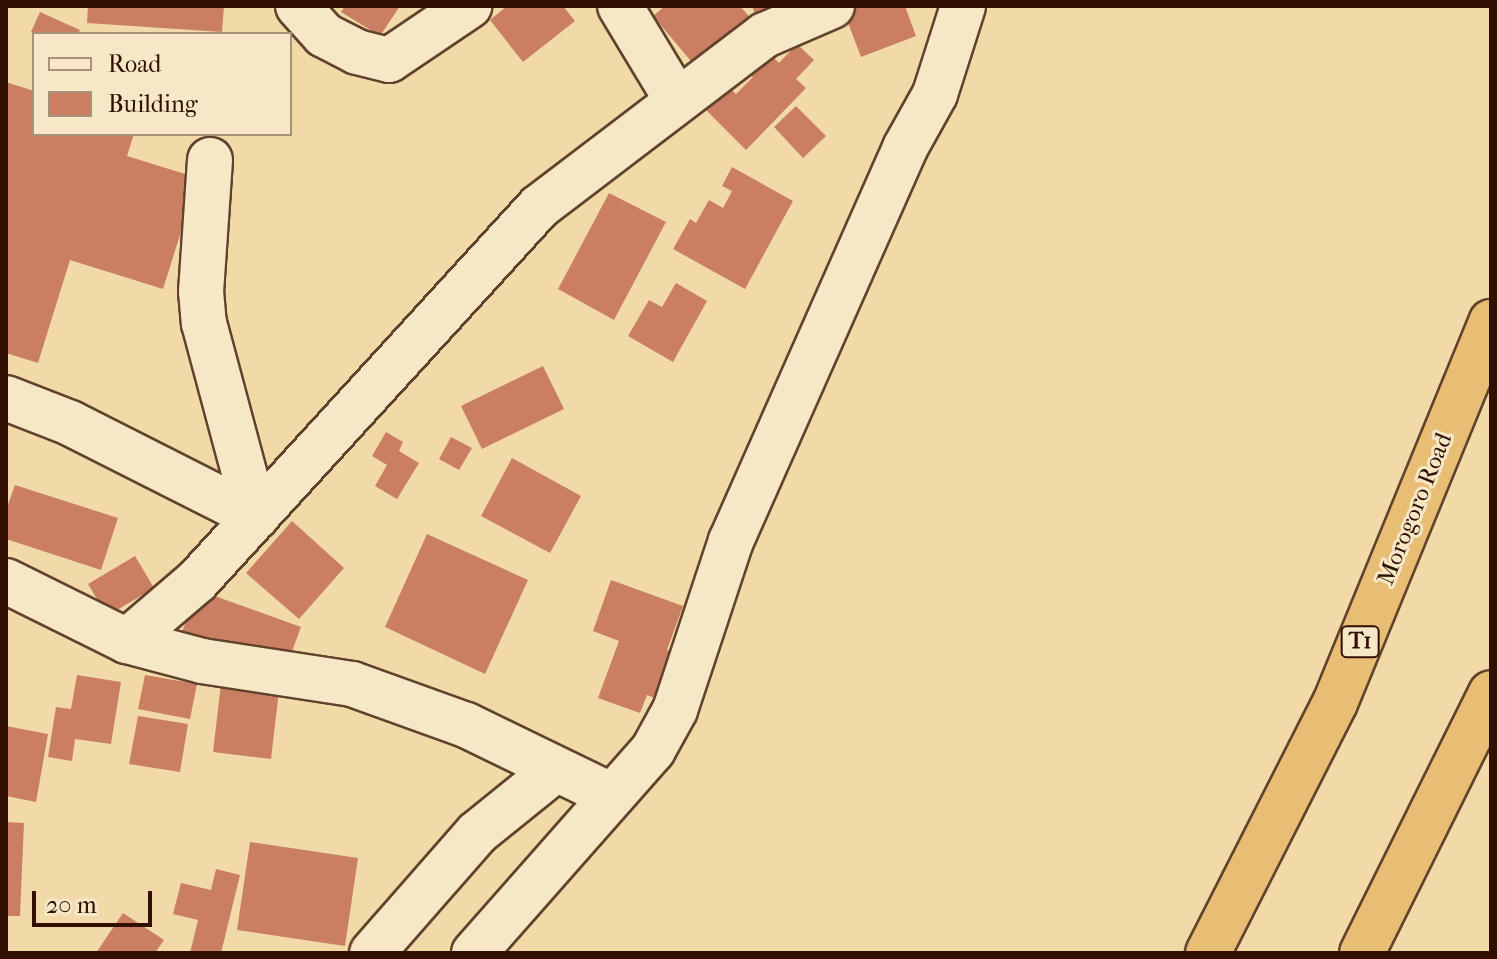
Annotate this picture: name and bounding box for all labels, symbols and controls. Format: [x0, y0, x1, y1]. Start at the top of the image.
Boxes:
legend [32, 32, 292, 136]
text: Road [108, 50, 161, 78]
text: Building [108, 90, 198, 118]
street label: Morogoro Road [1371, 429, 1459, 589]
road number: T1 [1340, 624, 1380, 660]
scale bar [36, 875, 156, 925]
text: 20 m [46, 891, 97, 919]

